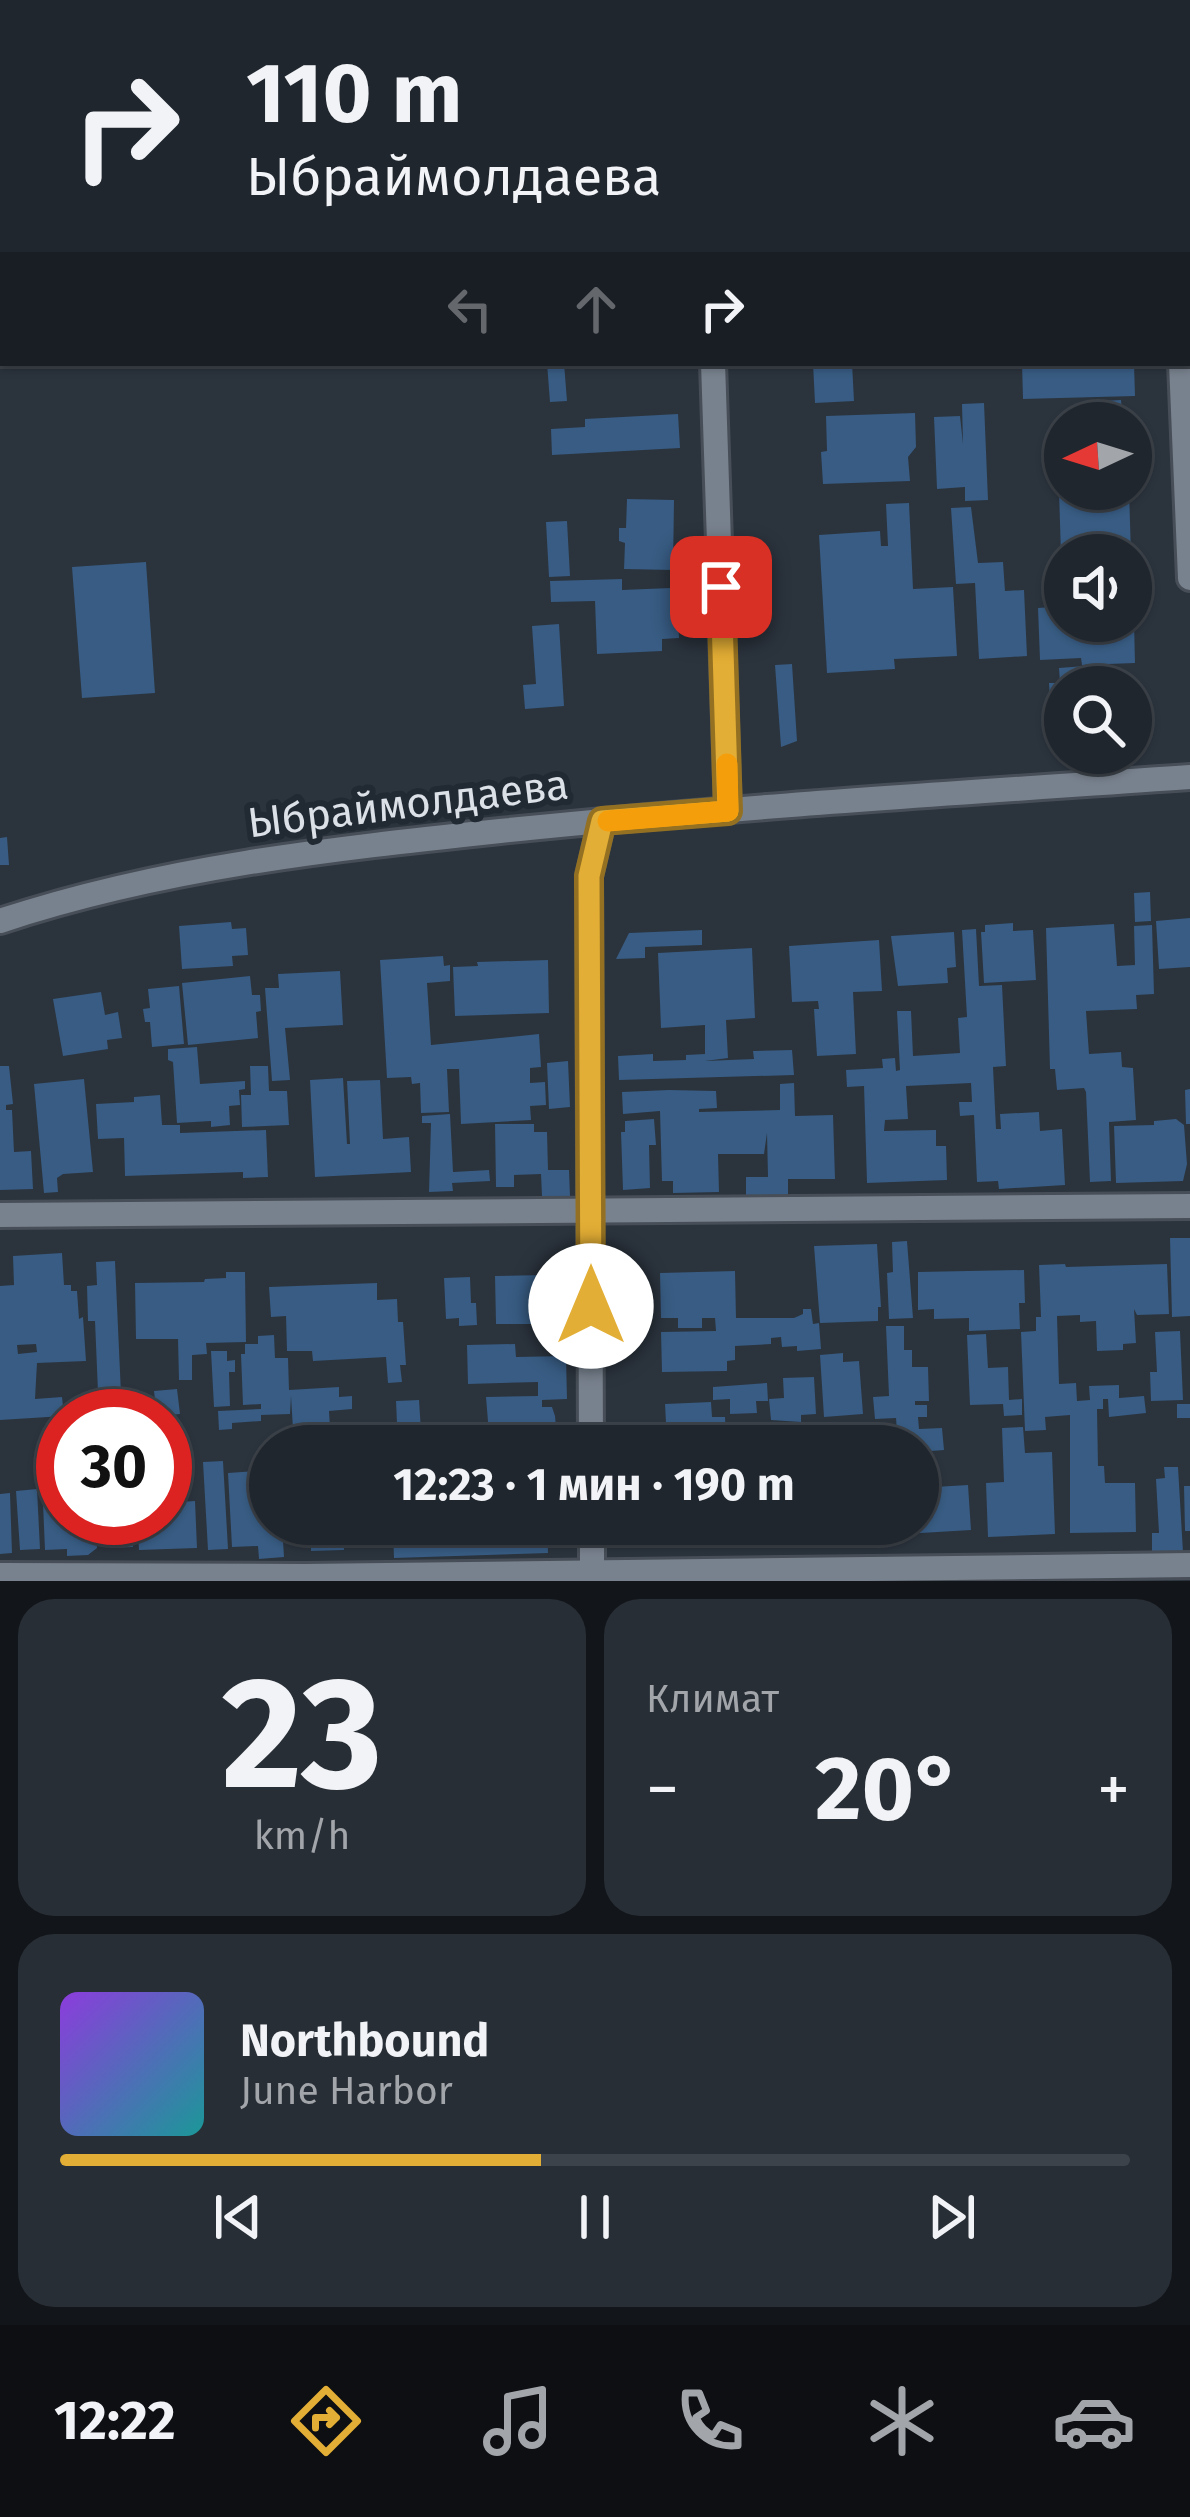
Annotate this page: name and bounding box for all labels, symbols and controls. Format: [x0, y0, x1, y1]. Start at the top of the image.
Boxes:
text: 110 m [246, 43, 462, 144]
icon: right [48, 48, 204, 204]
text: Ыбраймолдаева [246, 145, 661, 209]
icon: left [437, 276, 503, 342]
icon: ahead [563, 276, 629, 342]
icon: right [689, 276, 755, 342]
north arrow [1044, 402, 1152, 510]
map controls [1044, 402, 1152, 774]
button: sound [1044, 534, 1152, 642]
pin [670, 536, 772, 638]
icon: arrive [688, 554, 754, 620]
button: search [1044, 666, 1152, 774]
street label: Ыбраймолдаева [245, 759, 571, 849]
position arrow [528, 1243, 654, 1369]
speed limit sign: 30 [36, 1389, 192, 1545]
text: 12:23 · 1 мин · 190 m [393, 1458, 795, 1512]
text: 23 [222, 1641, 383, 1828]
text: Климат [646, 1676, 779, 1722]
text: 20° [815, 1735, 961, 1843]
text: − [646, 1750, 679, 1829]
text: + [1097, 1750, 1130, 1829]
text: km/h [254, 1813, 350, 1859]
text: Northbound [240, 2014, 489, 2068]
text: June Harbor [240, 2068, 453, 2114]
icon: previous [205, 2184, 271, 2250]
icon: pause [562, 2184, 628, 2250]
icon: next [919, 2184, 985, 2250]
icon: directions [284, 2379, 368, 2463]
icon: music [476, 2379, 560, 2463]
icon: phone [668, 2379, 752, 2463]
icon: climate [860, 2379, 944, 2463]
icon: car [1052, 2379, 1136, 2463]
text: 12:22 [54, 2389, 176, 2453]

